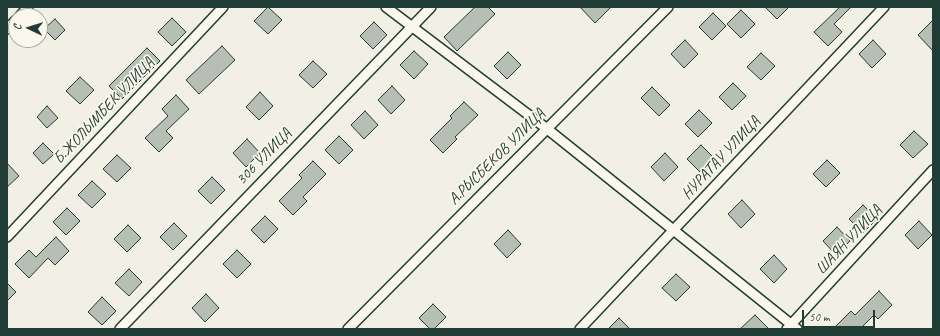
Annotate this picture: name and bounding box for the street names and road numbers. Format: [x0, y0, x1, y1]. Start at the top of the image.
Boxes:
street label: Б.ЖОЛЫМБЕК УЛИЦА [50, 54, 158, 168]
street label: А.РЫСБЕКОВ УЛИЦА [445, 105, 549, 209]
street label: НУРАТАУ УЛИЦА [678, 112, 764, 204]
street label: 306 УЛИЦА [232, 125, 296, 189]
street label: ШАЯН УЛИЦА [812, 201, 886, 279]

